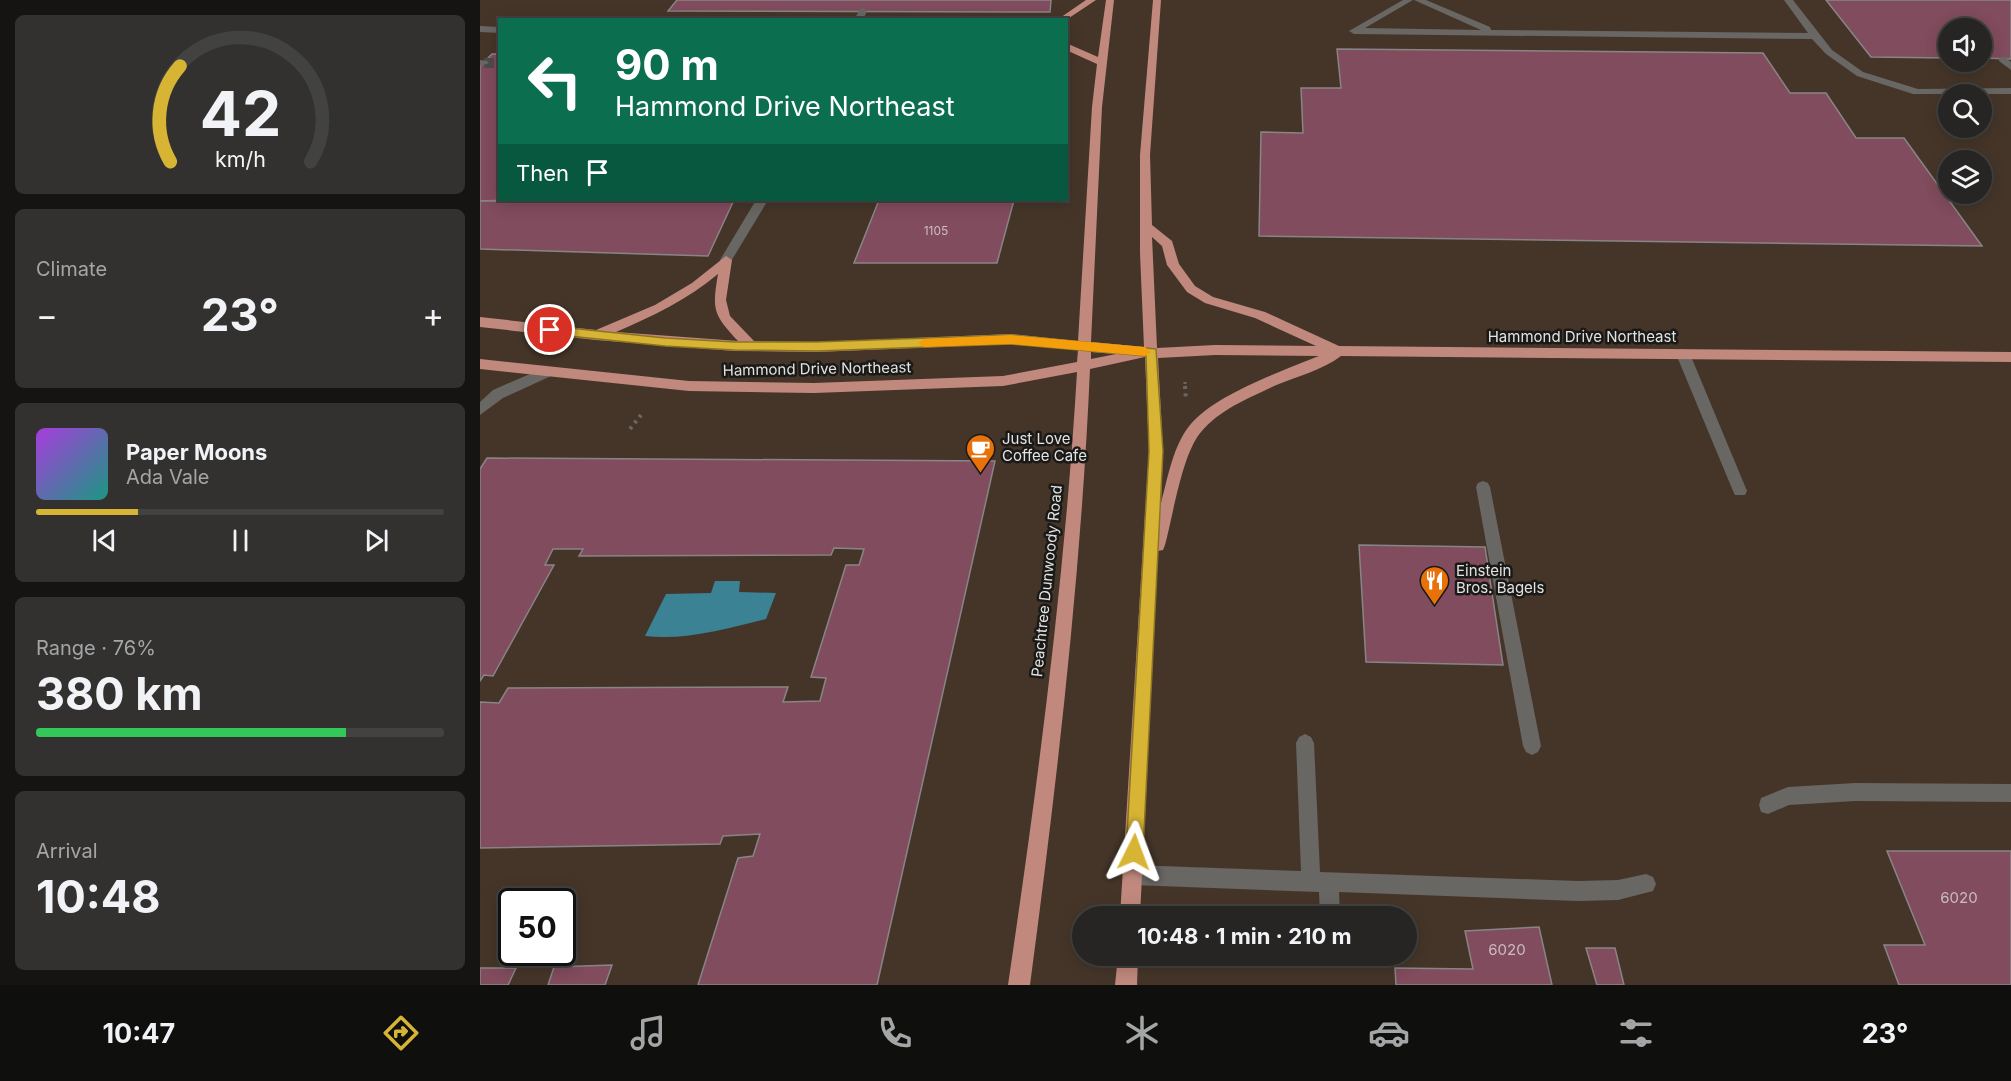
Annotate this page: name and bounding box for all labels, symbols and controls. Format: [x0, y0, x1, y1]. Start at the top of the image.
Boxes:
map controls [1938, 18, 1992, 204]
button: sound [1938, 18, 1992, 72]
text: 90 m [615, 39, 719, 90]
icon: left [516, 42, 594, 120]
text: 42 [199, 76, 281, 151]
button: search [1938, 84, 1992, 138]
text: Hammond Drive Northeast [615, 90, 955, 123]
text: km/h [215, 146, 265, 172]
button: layers [1938, 150, 1992, 204]
icon: arrive [581, 156, 614, 189]
text: Then [516, 160, 569, 186]
house number: 1105 [924, 223, 948, 238]
text: Climate [36, 257, 107, 281]
text: 23° [201, 287, 279, 342]
text: − [36, 295, 58, 335]
text: + [422, 295, 444, 335]
pin [524, 304, 575, 355]
icon: arrive [533, 313, 566, 346]
street label: Hammond Drive Northeast [1488, 327, 1676, 346]
street label: Hammond Drive Northeast [723, 357, 912, 380]
place label: Just Love Coffee Cafe [1002, 429, 1087, 465]
cafe icon: Just Love Coffee Cafe [965, 432, 997, 474]
text: Paper Moons [126, 439, 267, 465]
text: Ada Vale [126, 465, 209, 489]
street label: Peachtree Dunwoody Road [1027, 484, 1066, 678]
icon: previous [88, 524, 121, 557]
icon: pause [224, 524, 257, 557]
icon: next [360, 524, 393, 557]
place label: Einstein Bros. Bagels [1456, 561, 1544, 597]
restaurant icon: Einstein Bros. Bagels [1419, 564, 1451, 606]
text: Range · 76% [36, 636, 156, 660]
text: 380 km [36, 666, 203, 721]
position arrow [1102, 820, 1166, 884]
text: Arrival [36, 839, 98, 863]
text: 10:48 [36, 869, 161, 924]
speed limit sign: 50 [498, 888, 576, 966]
house number: 6020 [1940, 888, 1978, 907]
text: 10:48 · 1 min · 210 m [1137, 923, 1352, 949]
house number: 6020 [1488, 940, 1526, 959]
icon: directions [380, 1012, 422, 1054]
icon: music [627, 1012, 669, 1054]
icon: phone [874, 1012, 916, 1054]
icon: climate [1121, 1012, 1163, 1054]
icon: car [1368, 1012, 1410, 1054]
icon: filters [1615, 1012, 1657, 1054]
text: 10:47 [102, 1017, 175, 1050]
text: 23° [1862, 1017, 1909, 1050]

